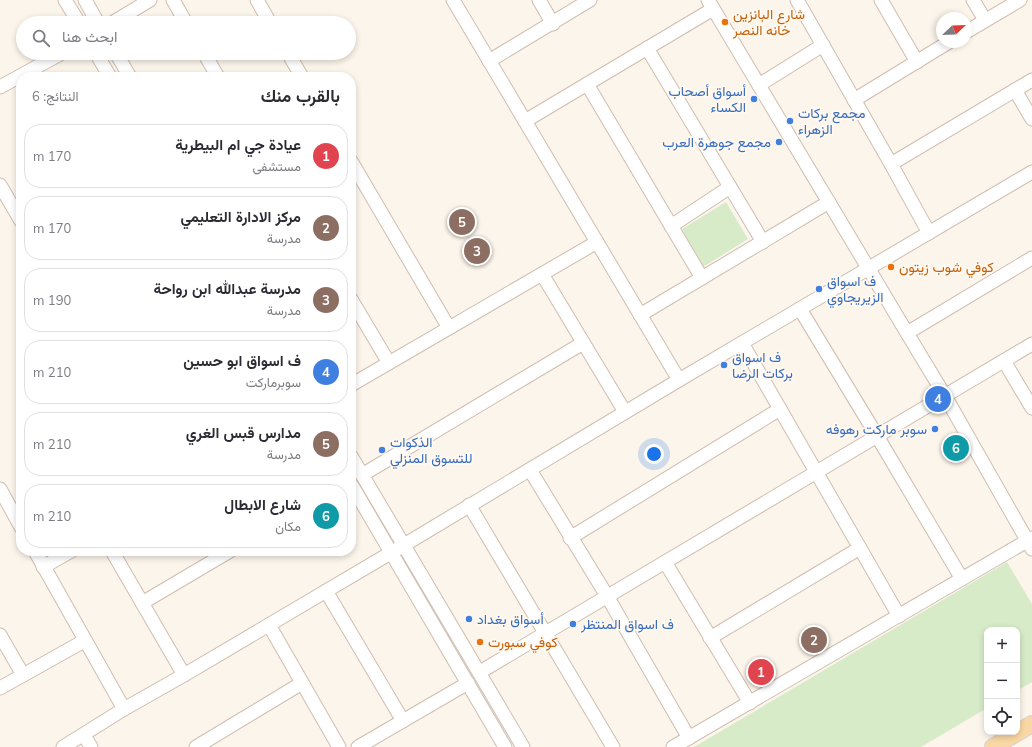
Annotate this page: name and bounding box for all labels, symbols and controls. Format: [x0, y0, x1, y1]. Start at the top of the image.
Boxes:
place label: شارع البانزين خانه النصر [732, 5, 805, 39]
north arrow [936, 12, 972, 48]
search box [16, 16, 356, 60]
marker: شارع البانزين خانه النصر [720, 17, 730, 27]
icon: search [30, 27, 52, 49]
text: ابحث هنا [62, 27, 117, 46]
place label: أسواق أصحاب الكساء [668, 82, 746, 116]
text: بالقرب منك [261, 85, 340, 106]
text: النتائج: 6 [32, 88, 79, 104]
marker: أسواق أصحاب الكساء [749, 94, 759, 104]
place label: مجمع بركات الزهراء [798, 104, 865, 138]
marker: مجمع بركات الزهراء [785, 116, 795, 126]
place label: مجمع جوهرة العرب [662, 133, 771, 153]
text: عيادة جي ام البيطرية [175, 135, 301, 154]
marker: مجمع جوهرة العرب [774, 137, 784, 147]
text: 170 m [33, 148, 71, 164]
text: 1 [322, 148, 330, 164]
text: مستشفى [253, 158, 301, 174]
text: مركز الادارة التعليمي [180, 207, 301, 226]
pin: 5 [449, 207, 475, 237]
text: 170 m [33, 220, 71, 236]
text: 2 [322, 220, 330, 236]
text: مدرسة [267, 230, 301, 246]
pin: 3 [464, 236, 490, 266]
place label: كوفي شوب زيتون [899, 258, 994, 279]
marker: كوفي شوب زيتون [886, 262, 896, 272]
place label: ف اسواق الزيريجاوي [827, 272, 884, 309]
text: مدرسة عبدالله ابن رواحة [154, 279, 301, 298]
marker: ف اسواق الزيريجاوي [814, 284, 824, 294]
text: 190 m [33, 292, 71, 308]
text: 3 [322, 292, 330, 308]
text: مدرسة [267, 302, 301, 318]
place label: ف اسواق بركات الرضا [732, 348, 793, 382]
text: ف اسواق ابو حسين [183, 351, 301, 370]
marker: ف اسواق بركات الرضا [719, 360, 729, 370]
text: 210 m [33, 364, 71, 380]
text: 4 [322, 364, 330, 380]
text: سوبرماركت [246, 374, 301, 390]
pin: 4 [925, 384, 951, 414]
place label: سوبر ماركت رهوفه [826, 420, 927, 438]
text: مدارس قبس الغري [186, 423, 301, 442]
marker: سوبر ماركت رهوفه [930, 424, 940, 434]
place label: الذكوات للتسوق المنزلي [390, 433, 473, 470]
pin: 6 [943, 433, 969, 463]
text: 210 m [33, 436, 71, 452]
text: 5 [322, 436, 330, 452]
your location [644, 444, 664, 464]
marker: الذكوات للتسوق المنزلي [377, 445, 387, 455]
text: مدرسة [267, 446, 301, 462]
text: شارع الابطال [224, 495, 301, 514]
text: 210 m [33, 508, 71, 524]
text: 6 [322, 508, 330, 524]
text: مكان [275, 518, 301, 534]
place label: أسواق بغداد [477, 610, 544, 628]
marker: أسواق بغداد [464, 614, 474, 624]
place label: ف اسواق المنتظر [580, 615, 674, 633]
marker: ف اسواق المنتظر [568, 619, 578, 629]
pin: 2 [801, 625, 827, 655]
map controls [984, 627, 1020, 735]
button: + [984, 627, 1020, 663]
place label: كوفي سبورت [488, 633, 558, 654]
marker: كوفي سبورت [475, 637, 485, 647]
pin: 1 [748, 657, 774, 687]
button: − [984, 663, 1020, 699]
button: locate [984, 699, 1020, 735]

